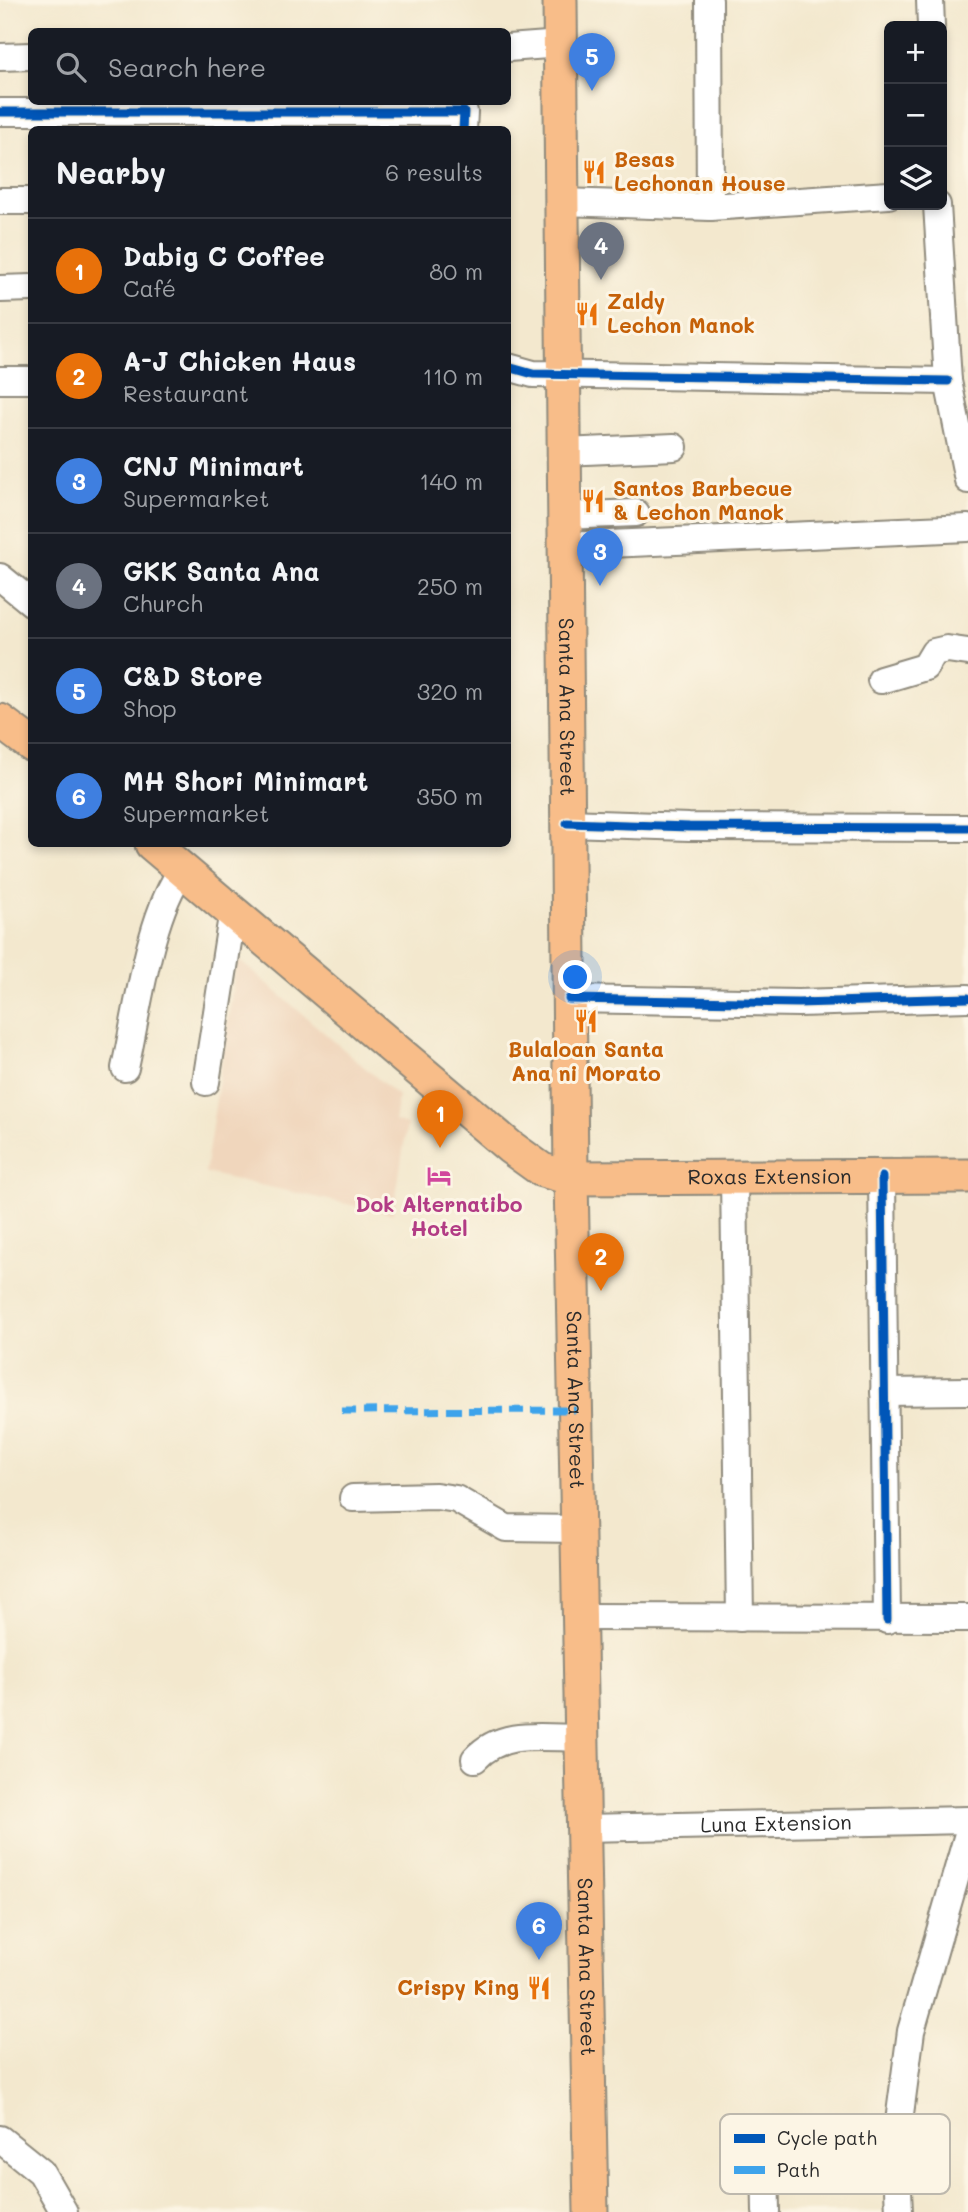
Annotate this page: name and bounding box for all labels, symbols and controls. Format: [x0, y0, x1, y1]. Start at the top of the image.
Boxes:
map controls [884, 21, 947, 210]
button: + [884, 21, 947, 84]
search box [28, 28, 511, 105]
pin: 5 [569, 33, 615, 91]
icon: search [52, 48, 90, 86]
text: Search here [108, 50, 266, 84]
button: − [884, 84, 947, 147]
place label: Besas Lechonan House [614, 145, 786, 196]
button: layers [884, 147, 947, 210]
text: Nearby [56, 152, 166, 192]
text: 6 results [385, 157, 483, 187]
restaurant icon: Besas Lechonan House [580, 158, 608, 186]
pin: 4 [578, 222, 624, 280]
text: Dabig C Coffee [123, 239, 325, 273]
text: 1 [74, 256, 84, 286]
text: 80 m [429, 256, 483, 286]
text: Café [123, 273, 176, 303]
place label: Zaldy Lechon Manok [607, 287, 755, 338]
restaurant icon: Zaldy Lechon Manok [573, 300, 601, 328]
text: A-J Chicken Haus [123, 344, 356, 378]
text: 2 [73, 361, 85, 391]
text: 110 m [423, 361, 483, 391]
text: Restaurant [123, 378, 249, 408]
text: CNJ Minimart [123, 449, 304, 483]
text: 3 [72, 466, 86, 496]
text: 140 m [419, 466, 483, 496]
place label: Santos Barbecue & Lechon Manok [613, 474, 792, 525]
text: Supermarket [123, 483, 269, 513]
restaurant icon: Santos Barbecue & Lechon Manok [579, 487, 607, 515]
pin: 3 [577, 528, 623, 586]
text: GKK Santa Ana [123, 554, 320, 588]
text: 4 [72, 571, 86, 601]
text: 250 m [417, 571, 483, 601]
text: Church [123, 588, 203, 618]
street label: Santa Ana Street [554, 618, 582, 796]
text: C&D Store [123, 659, 262, 693]
text: 5 [72, 676, 86, 706]
text: 320 m [417, 676, 483, 706]
text: Shop [123, 693, 177, 723]
text: MH Shori Minimart [123, 764, 368, 798]
text: 6 [72, 781, 86, 811]
text: 350 m [416, 781, 483, 811]
text: Supermarket [123, 798, 269, 828]
your location [558, 960, 592, 994]
restaurant icon: Bulaloan Santa Ana ni Morato [572, 1007, 600, 1035]
place label: Bulaloan Santa Ana ni Morato [508, 1035, 664, 1086]
pin: 1 [417, 1090, 463, 1148]
hotel icon: Dok Alternatibo Hotel [425, 1162, 453, 1190]
street label: Roxas Extension [687, 1162, 852, 1189]
place label: Dok Alternatibo Hotel [355, 1190, 523, 1241]
pin: 2 [578, 1233, 624, 1291]
street label: Santa Ana Street [562, 1310, 592, 1489]
street label: Luna Extension [700, 1807, 852, 1838]
street label: Santa Ana Street [573, 1877, 603, 2056]
pin: 6 [516, 1902, 562, 1960]
place label: Crispy King [397, 1973, 519, 2001]
restaurant icon: Crispy King [525, 1974, 553, 2002]
legend [720, 2114, 950, 2194]
text: Cycle path [777, 2125, 877, 2150]
text: Path [777, 2157, 820, 2182]

